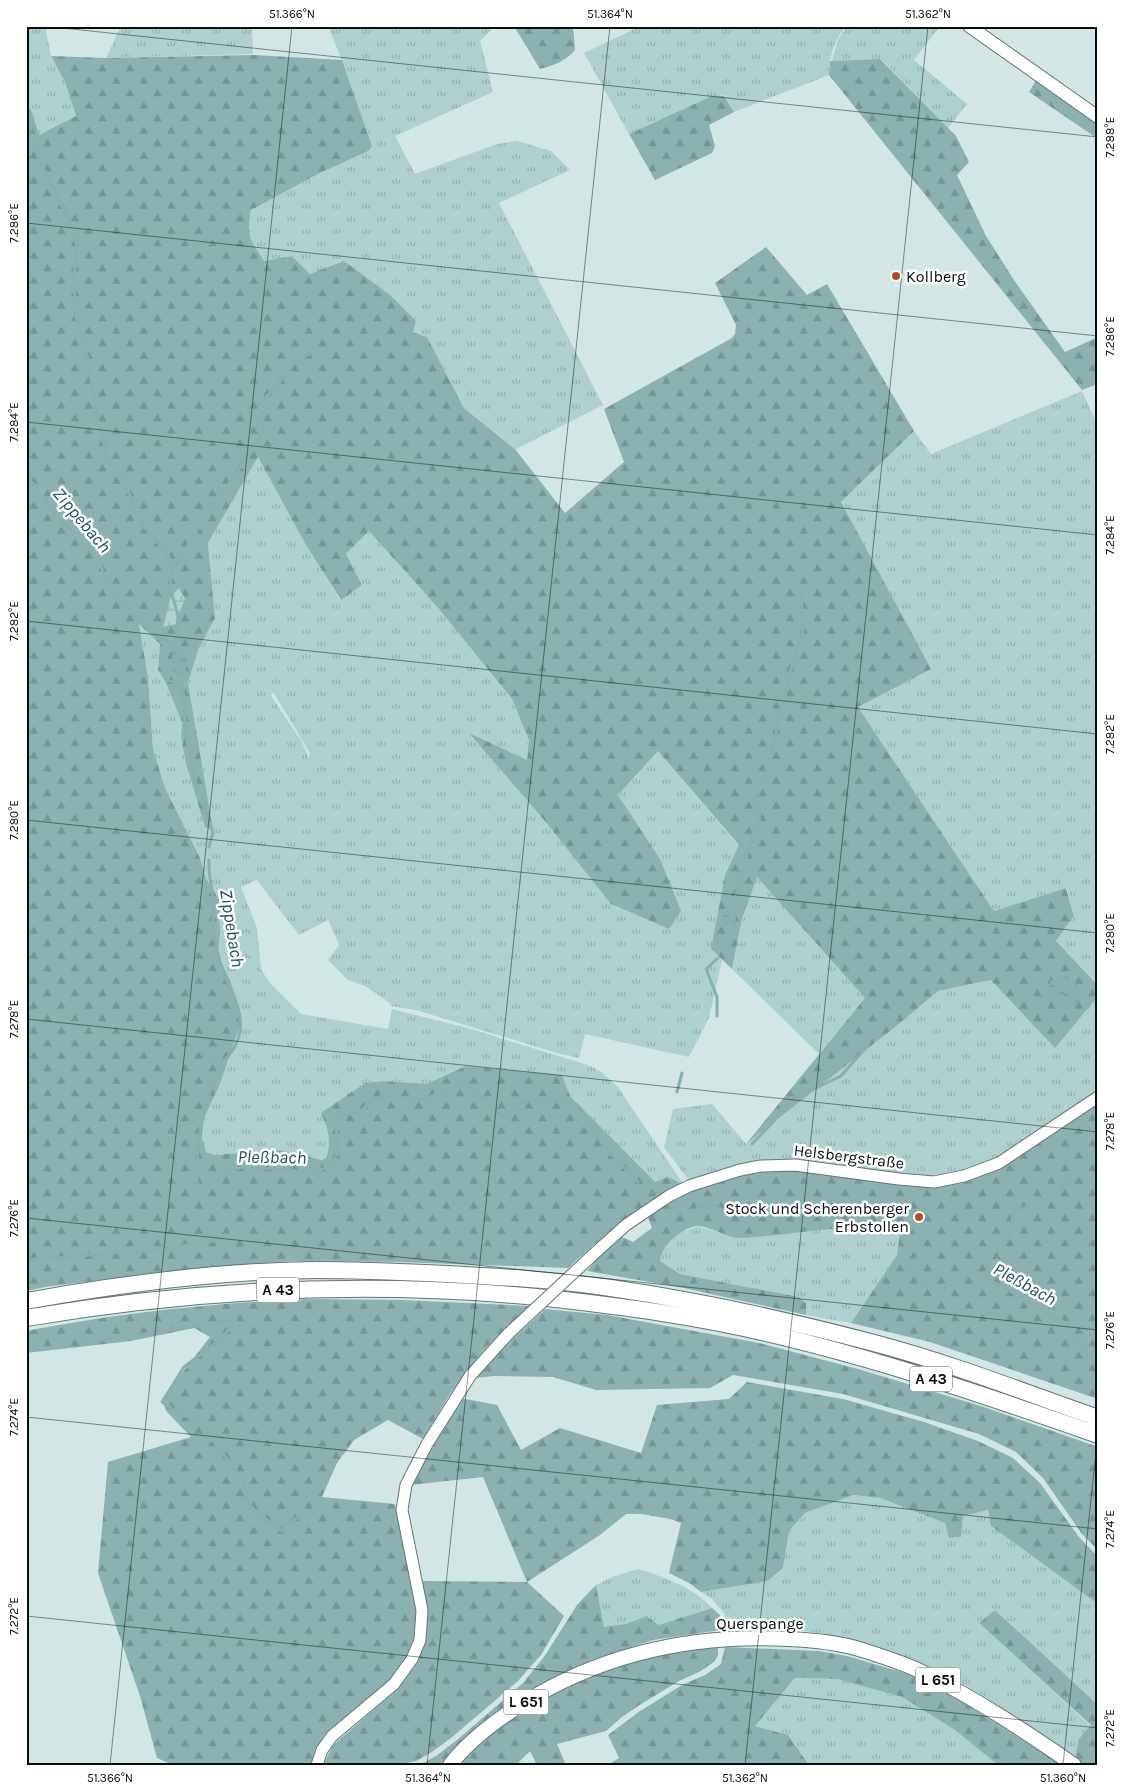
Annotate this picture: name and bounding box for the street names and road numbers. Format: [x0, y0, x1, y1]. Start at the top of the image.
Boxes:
street label: Helsbergstraße [793, 1140, 905, 1173]
road number: A 43 [257, 1278, 299, 1302]
road number: A 43 [910, 1366, 952, 1392]
street label: Querspange [716, 1614, 804, 1633]
road number: L 651 [916, 1668, 960, 1692]
road number: L 651 [504, 1690, 548, 1714]

